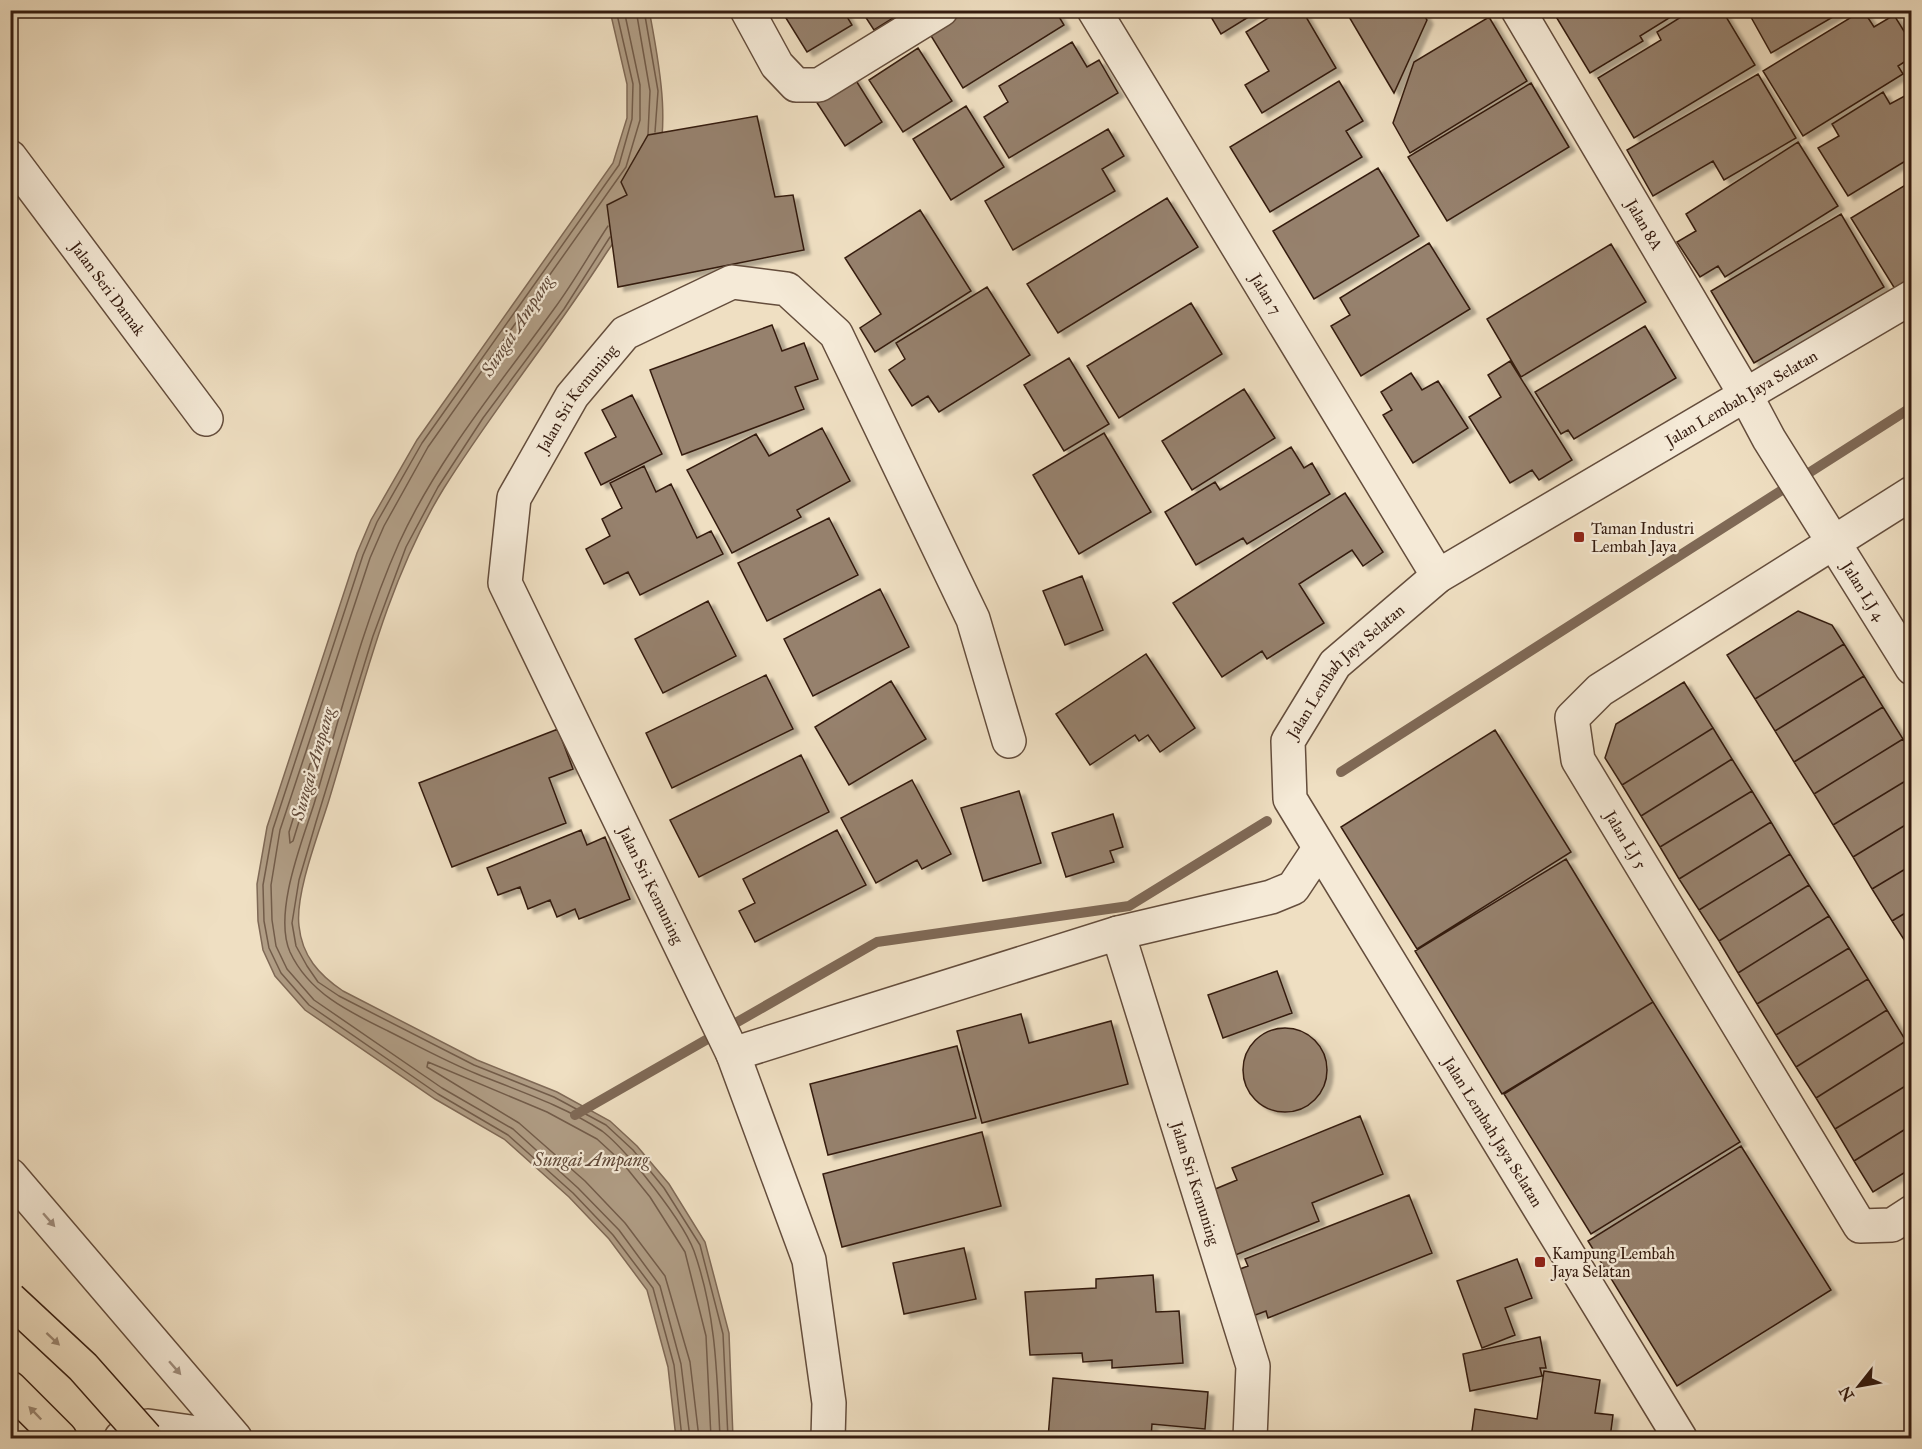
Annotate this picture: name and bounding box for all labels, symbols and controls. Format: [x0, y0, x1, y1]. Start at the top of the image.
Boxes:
street label: Jalan 8A [1621, 194, 1667, 253]
street label: Jalan Seri Damak [65, 236, 150, 340]
street label: Jalan 7 [1245, 268, 1286, 318]
water label: Sungai Ampang [476, 271, 559, 382]
street label: Jalan Sri Kemuning [532, 340, 622, 458]
street label: Jalan Lembah Jaya Selatan [1660, 345, 1821, 452]
place label: Taman Industri Lembah Jaya [1591, 519, 1695, 557]
marker: Taman Industri Lembah Jaya [1572, 530, 1586, 544]
street label: Jalan LJ 4 [1836, 556, 1890, 625]
street label: Jalan Lembah Jaya Selatan [1281, 600, 1408, 744]
water label: Sungai Ampang [286, 704, 341, 824]
street label: Jalan LJ 5 [1599, 805, 1651, 873]
street label: Jalan Sri Kemuning [613, 822, 688, 948]
street label: Jalan Lembah Jaya Selatan [1437, 1052, 1547, 1211]
street label: Jalan Sri Kemuning [1166, 1117, 1224, 1248]
water label: Sungai Ampang [532, 1149, 650, 1172]
one-way arrow [42, 1212, 55, 1228]
place label: Kampung Lembah Jaya Selatan [1550, 1244, 1675, 1282]
marker: Kampung Lembah Jaya Selatan [1533, 1255, 1547, 1269]
one-way arrow [46, 1331, 60, 1345]
north arrow [1829, 1356, 1889, 1416]
one-way arrow [168, 1360, 181, 1375]
text: N [1835, 1382, 1858, 1404]
one-way arrow [29, 1406, 43, 1420]

